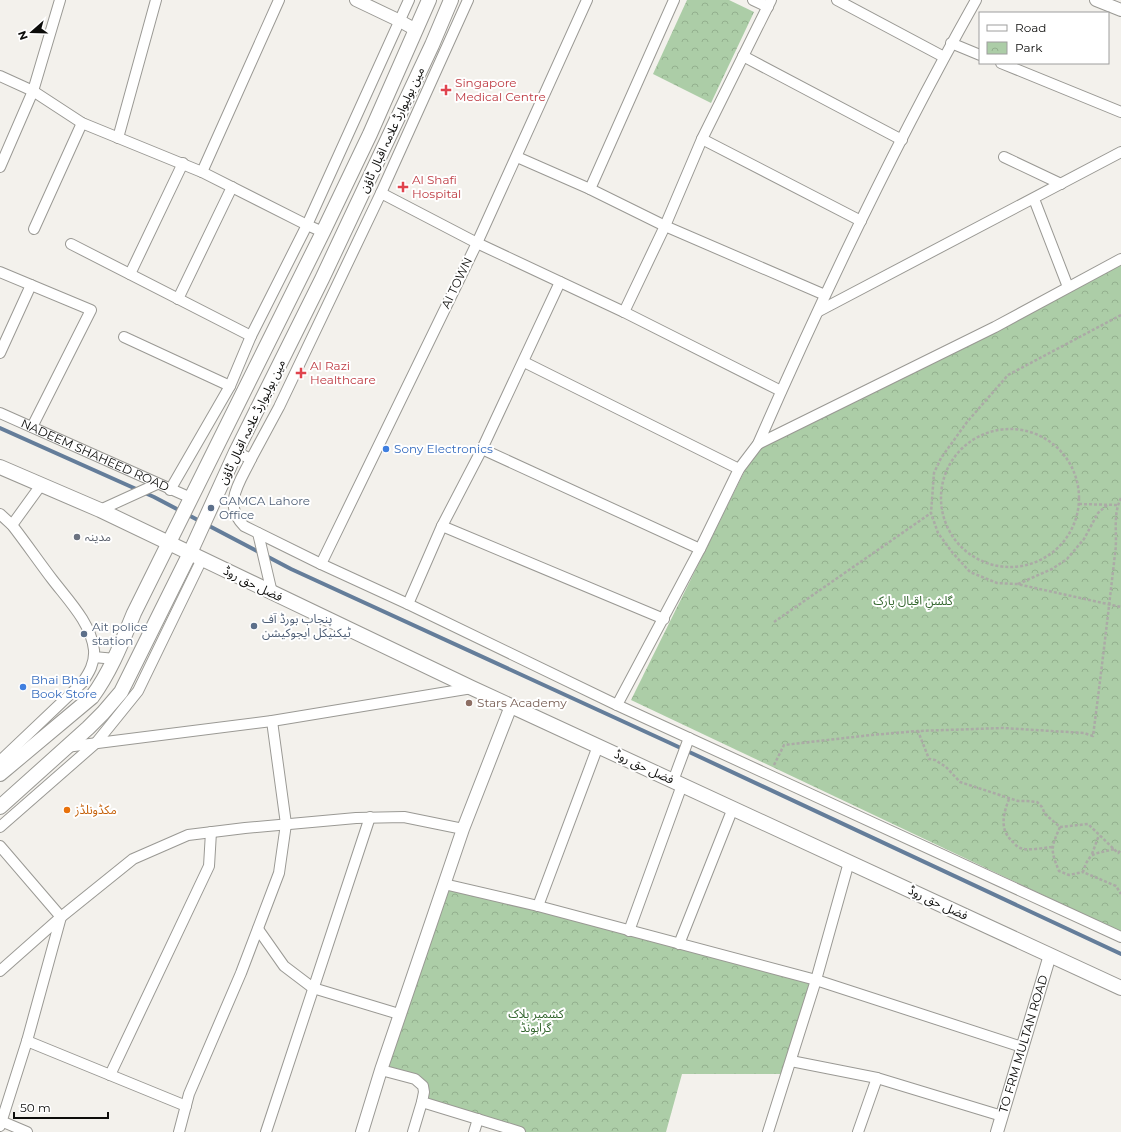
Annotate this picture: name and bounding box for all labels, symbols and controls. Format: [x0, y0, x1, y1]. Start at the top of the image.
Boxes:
north arrow [12, 12, 52, 52]
legend [979, 12, 1109, 64]
text: Road [1015, 20, 1046, 35]
text: N [15, 29, 31, 42]
text: Park [1015, 40, 1043, 55]
street label: مین بولیوارڈ علامہ اقبال ٹاؤن [356, 65, 427, 195]
place label: Singapore Medical Centre [455, 75, 546, 104]
marker: Singapore Medical Centre [440, 84, 452, 96]
place label: Al Shafi Hospital [412, 172, 461, 201]
marker: Al Shafi Hospital [397, 181, 409, 193]
street label: AI TOWN [438, 255, 475, 311]
street label: مین بولیوارڈ علامہ اقبال ٹاؤن [215, 357, 288, 487]
place label: Al Razi Healthcare [310, 358, 376, 387]
marker: Al Razi Healthcare [295, 367, 307, 379]
street label: NADEEM SHAHEED ROAD [19, 415, 172, 494]
place label: Sony Electronics [394, 441, 493, 456]
marker: Sony Electronics [381, 444, 391, 454]
place label: GAMCA Lahore Office [219, 493, 310, 522]
marker: GAMCA Lahore Office [206, 503, 216, 513]
place label: مدینہ [85, 529, 111, 544]
marker: مدینہ [72, 532, 82, 542]
street label: فضل حق روڈ [221, 563, 285, 605]
park label: گلشنِ اقبال پارک [873, 593, 954, 611]
place label: پنجاب بورڈ آف ٹیکنیکل ایجوکیشن [262, 611, 351, 640]
place label: Ait police station [92, 619, 148, 648]
marker: پنجاب بورڈ آف ٹیکنیکل ایجوکیشن [249, 621, 259, 631]
marker: Ait police station [79, 629, 89, 639]
place label: Bhai Bhai Book Store [31, 672, 97, 701]
marker: Bhai Bhai Book Store [18, 682, 28, 692]
place label: Stars Academy [477, 695, 567, 710]
marker: Stars Academy [464, 698, 474, 708]
street label: فضل حق روڈ [612, 746, 676, 788]
place label: مکڈونلڈز [74, 802, 117, 817]
marker: مکڈونلڈز [62, 805, 72, 815]
street label: فضل حق روڈ [906, 882, 970, 924]
street label: TO FRM MULTAN ROAD [995, 973, 1051, 1114]
park label: کشمیر بلاک ﮔﺮﺍﮨﻮﻧﮉ [508, 1006, 565, 1035]
scale bar [14, 1094, 108, 1120]
text: 50 m [20, 1100, 51, 1115]

